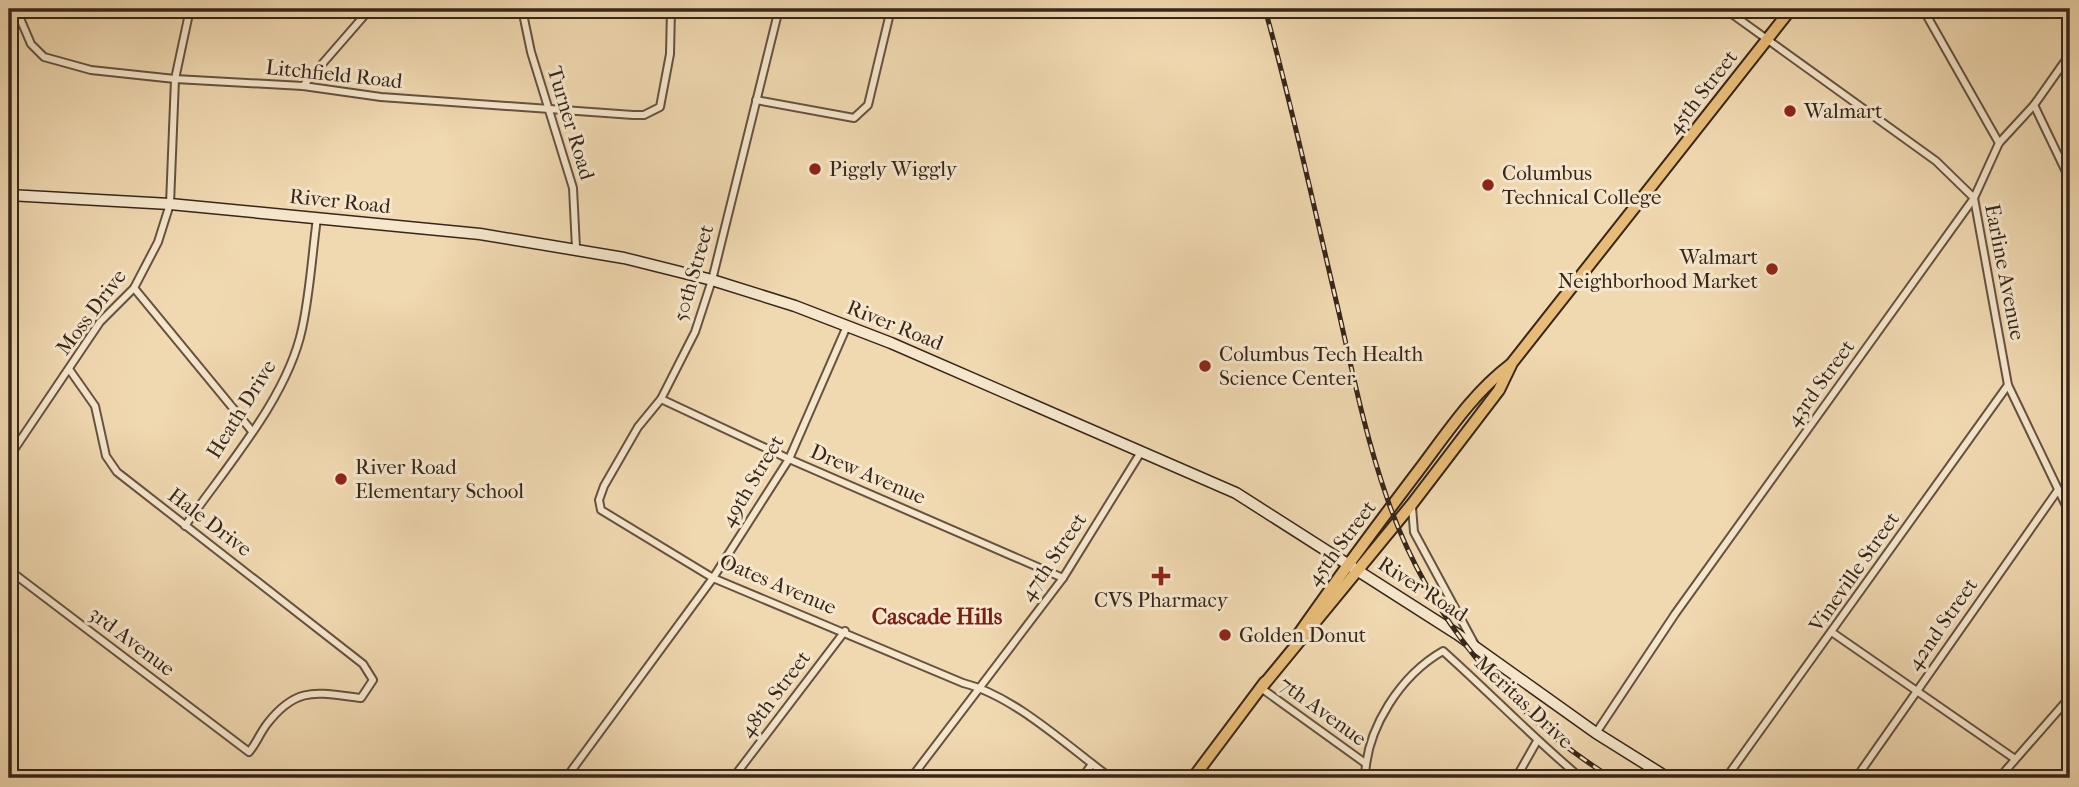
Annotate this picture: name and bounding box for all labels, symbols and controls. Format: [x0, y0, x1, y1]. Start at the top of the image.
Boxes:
street label: 45th Street [1662, 45, 1743, 139]
street label: Litchfield Road [264, 55, 404, 93]
street label: Turner Road [542, 63, 600, 183]
place label: Walmart [1803, 99, 1883, 123]
marker: Walmart [1782, 103, 1798, 119]
place label: Piggly Wiggly [829, 157, 958, 181]
marker: Piggly Wiggly [807, 161, 823, 177]
place label: Columbus Technical College [1502, 161, 1661, 209]
marker: Columbus Technical College [1480, 177, 1496, 193]
street label: River Road [288, 184, 392, 218]
street label: Earline Avenue [1980, 202, 2030, 342]
street label: 50th Street [668, 221, 718, 324]
place label: Walmart Neighborhood Market [1558, 245, 1758, 293]
marker: Walmart Neighborhood Market [1764, 261, 1780, 277]
street label: Moss Drive [51, 264, 131, 360]
street label: River Road [843, 295, 947, 355]
street label: 43rd Street [1781, 335, 1860, 431]
place label: Columbus Tech Health Science Center [1219, 342, 1423, 390]
street label: Heath Drive [201, 355, 281, 463]
marker: Columbus Tech Health Science Center [1197, 358, 1213, 374]
street label: 49th Street [715, 430, 789, 531]
street label: Drew Avenue [807, 439, 929, 509]
place label: River Road Elementary School [355, 455, 524, 503]
marker: River Road Elementary School [333, 471, 349, 487]
street label: Hale Drive [164, 483, 256, 561]
street label: 45th Street [1301, 495, 1381, 590]
street label: Vineville Street [1803, 507, 1904, 637]
street label: 47th Street [1015, 508, 1092, 606]
street label: Oates Avenue [716, 549, 840, 619]
street label: River Road [1374, 551, 1473, 627]
marker: CVS Pharmacy [1153, 568, 1169, 584]
street label: 42nd Street [1902, 573, 1983, 675]
place label: CVS Pharmacy [1094, 588, 1229, 612]
street label: 3rd Avenue [84, 601, 180, 681]
district label: Cascade Hills [872, 603, 1003, 630]
place label: Golden Donut [1239, 623, 1367, 647]
marker: Golden Donut [1217, 627, 1233, 643]
street label: 48th Street [735, 646, 816, 742]
street label: Meritas Drive [1470, 651, 1578, 753]
street label: 7th Avenue [1275, 671, 1371, 751]

